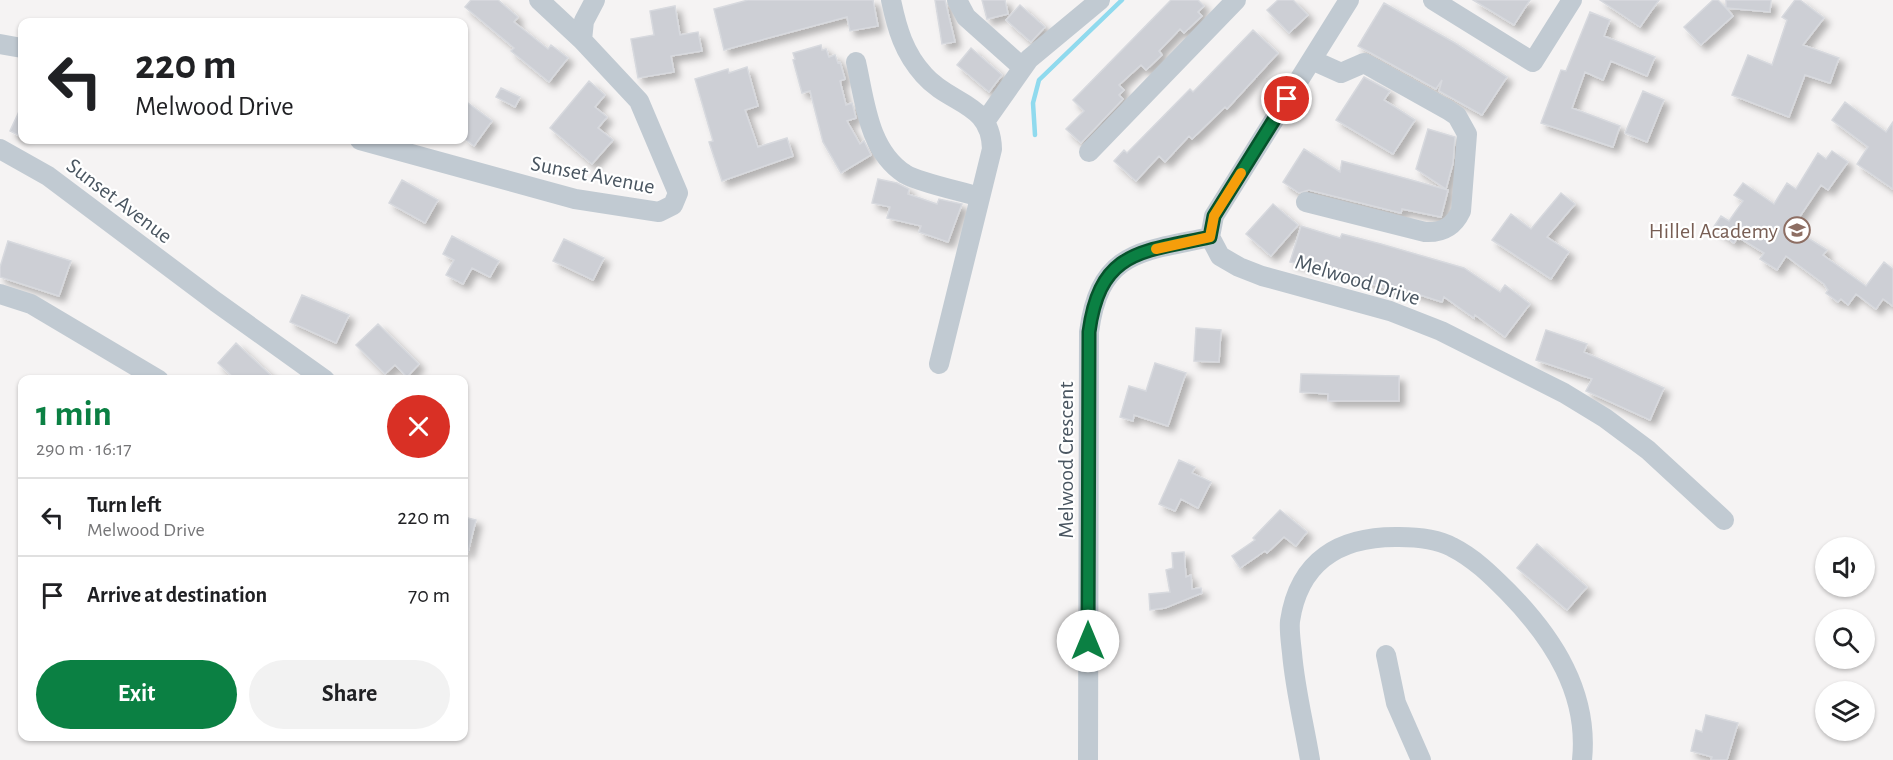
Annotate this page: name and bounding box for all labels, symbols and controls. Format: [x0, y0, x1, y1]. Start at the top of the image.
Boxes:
icon: left [36, 42, 114, 120]
text: 220 m [135, 44, 237, 86]
pin [1261, 73, 1312, 124]
icon: arrive [1270, 82, 1303, 115]
text: Melwood Drive [135, 93, 294, 120]
street label: Sunset Avenue [529, 152, 657, 198]
street label: Sunset Avenue [63, 154, 176, 247]
school or university icon: Hillel Academy [1782, 215, 1812, 245]
place label: Hillel Academy [1649, 220, 1779, 242]
street label: Melwood Drive [1293, 251, 1423, 309]
street label: Melwood Crescent [1055, 382, 1077, 538]
button: close [387, 395, 450, 458]
text: 1 min [36, 396, 112, 432]
text: 290 m · 16:17 [36, 439, 132, 459]
text: Turn left [87, 494, 161, 516]
icon: left [36, 501, 69, 534]
text: 220 m [397, 506, 450, 528]
text: Melwood Drive [87, 520, 205, 540]
map controls [1815, 537, 1875, 741]
button: sound [1815, 537, 1875, 597]
icon: arrive [36, 579, 69, 612]
text: Arrive at destination [87, 584, 267, 606]
text: 70 m [408, 584, 450, 606]
position arrow [1056, 609, 1120, 673]
button: search [1815, 609, 1875, 669]
button: Exit [36, 660, 237, 729]
button: Share [249, 660, 450, 729]
button: layers [1815, 681, 1875, 741]

